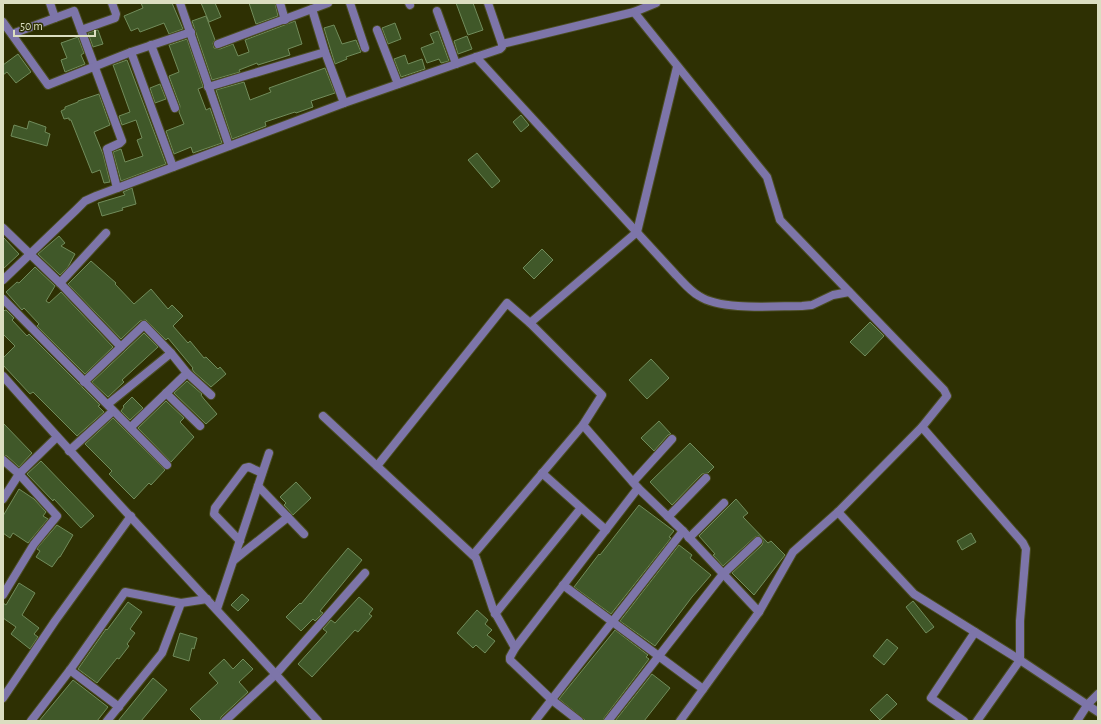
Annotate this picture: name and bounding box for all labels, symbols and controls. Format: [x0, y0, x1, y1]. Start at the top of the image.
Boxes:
scale bar [14, 12, 95, 38]
text: 50 m [20, 20, 43, 32]

